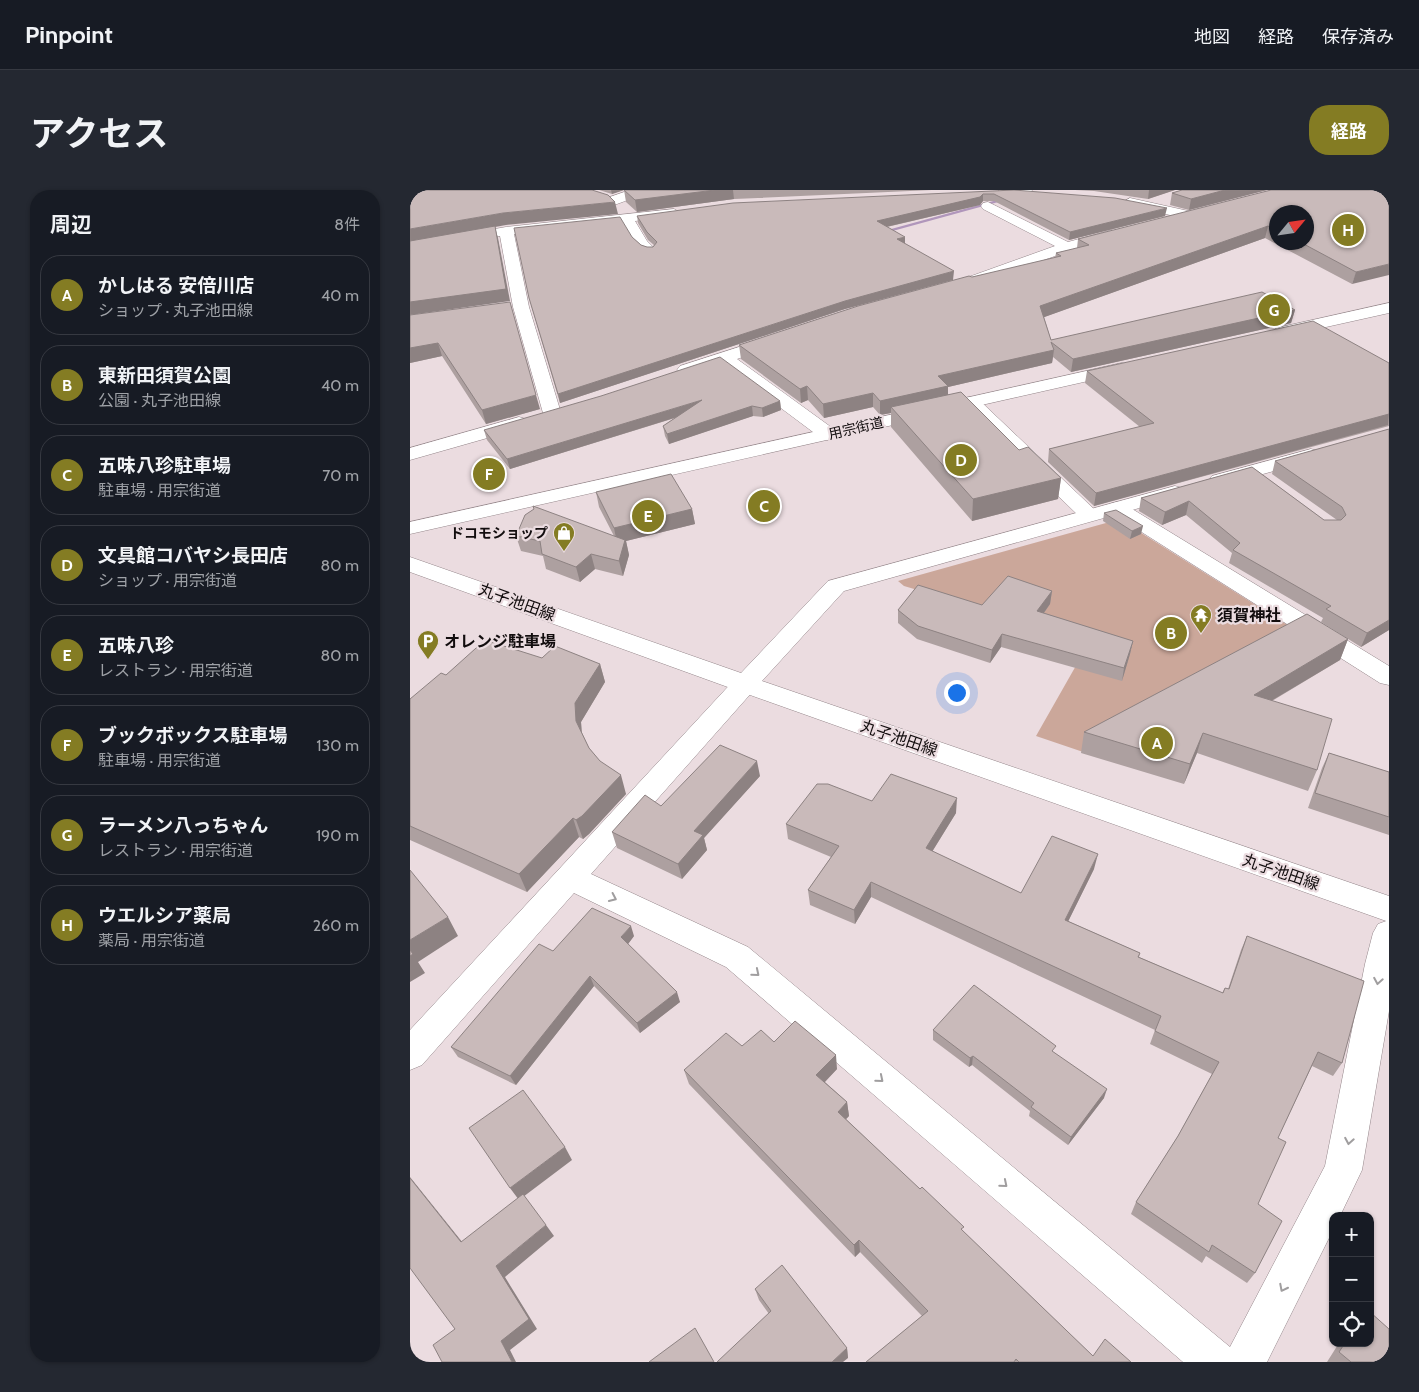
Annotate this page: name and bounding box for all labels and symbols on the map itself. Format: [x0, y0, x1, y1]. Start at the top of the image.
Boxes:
north arrow [1269, 205, 1314, 250]
pin: H [1332, 211, 1364, 249]
pin: G [1258, 291, 1290, 329]
street label: 用宗街道 [827, 413, 885, 443]
pin: D [945, 441, 977, 479]
pin: F [473, 455, 505, 493]
pin: C [748, 487, 780, 525]
pin: E [632, 497, 664, 535]
shop icon: ドコモショップ [552, 521, 576, 552]
place label: ドコモショップ [450, 524, 548, 542]
street label: 丸子池田線 [476, 579, 558, 625]
temple icon: 須賀神社 [1189, 603, 1213, 634]
place label: 須賀神社 [1217, 606, 1281, 625]
pin: B [1155, 614, 1187, 652]
parking icon: オレンジ駐車場 [416, 629, 440, 660]
place label: オレンジ駐車場 [444, 632, 556, 651]
your location [944, 680, 970, 706]
street label: 丸子池田線 [858, 716, 940, 760]
pin: A [1141, 724, 1173, 762]
street label: 丸子池田線 [1240, 850, 1322, 894]
one-way arrow [608, 892, 617, 902]
one-way arrow [751, 968, 760, 977]
one-way arrow [1374, 976, 1384, 985]
one-way arrow [875, 1073, 884, 1082]
one-way arrow [1344, 1136, 1354, 1145]
one-way arrow [999, 1178, 1008, 1187]
one-way arrow [1279, 1283, 1289, 1292]

